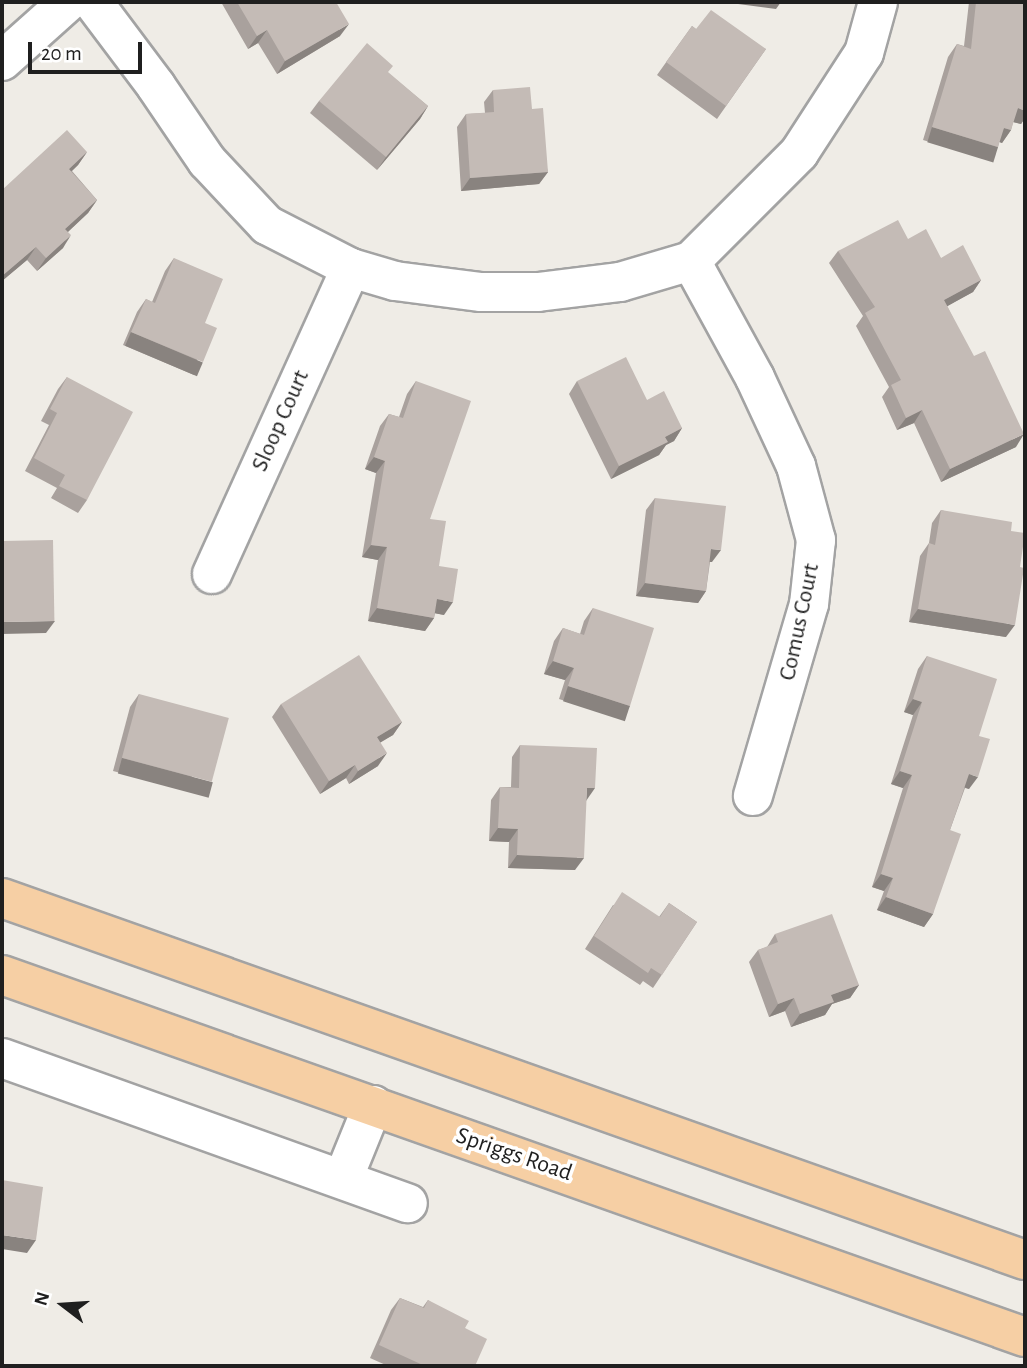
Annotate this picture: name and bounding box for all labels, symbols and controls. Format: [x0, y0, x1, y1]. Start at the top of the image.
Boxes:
scale bar [32, 28, 145, 72]
text: 20 m [41, 43, 82, 64]
street label: Sloop Court [246, 366, 316, 476]
street label: Comus Court [774, 561, 826, 683]
street label: Spriggs Road [452, 1122, 576, 1188]
north arrow [28, 1270, 98, 1340]
text: N [31, 1290, 53, 1308]

